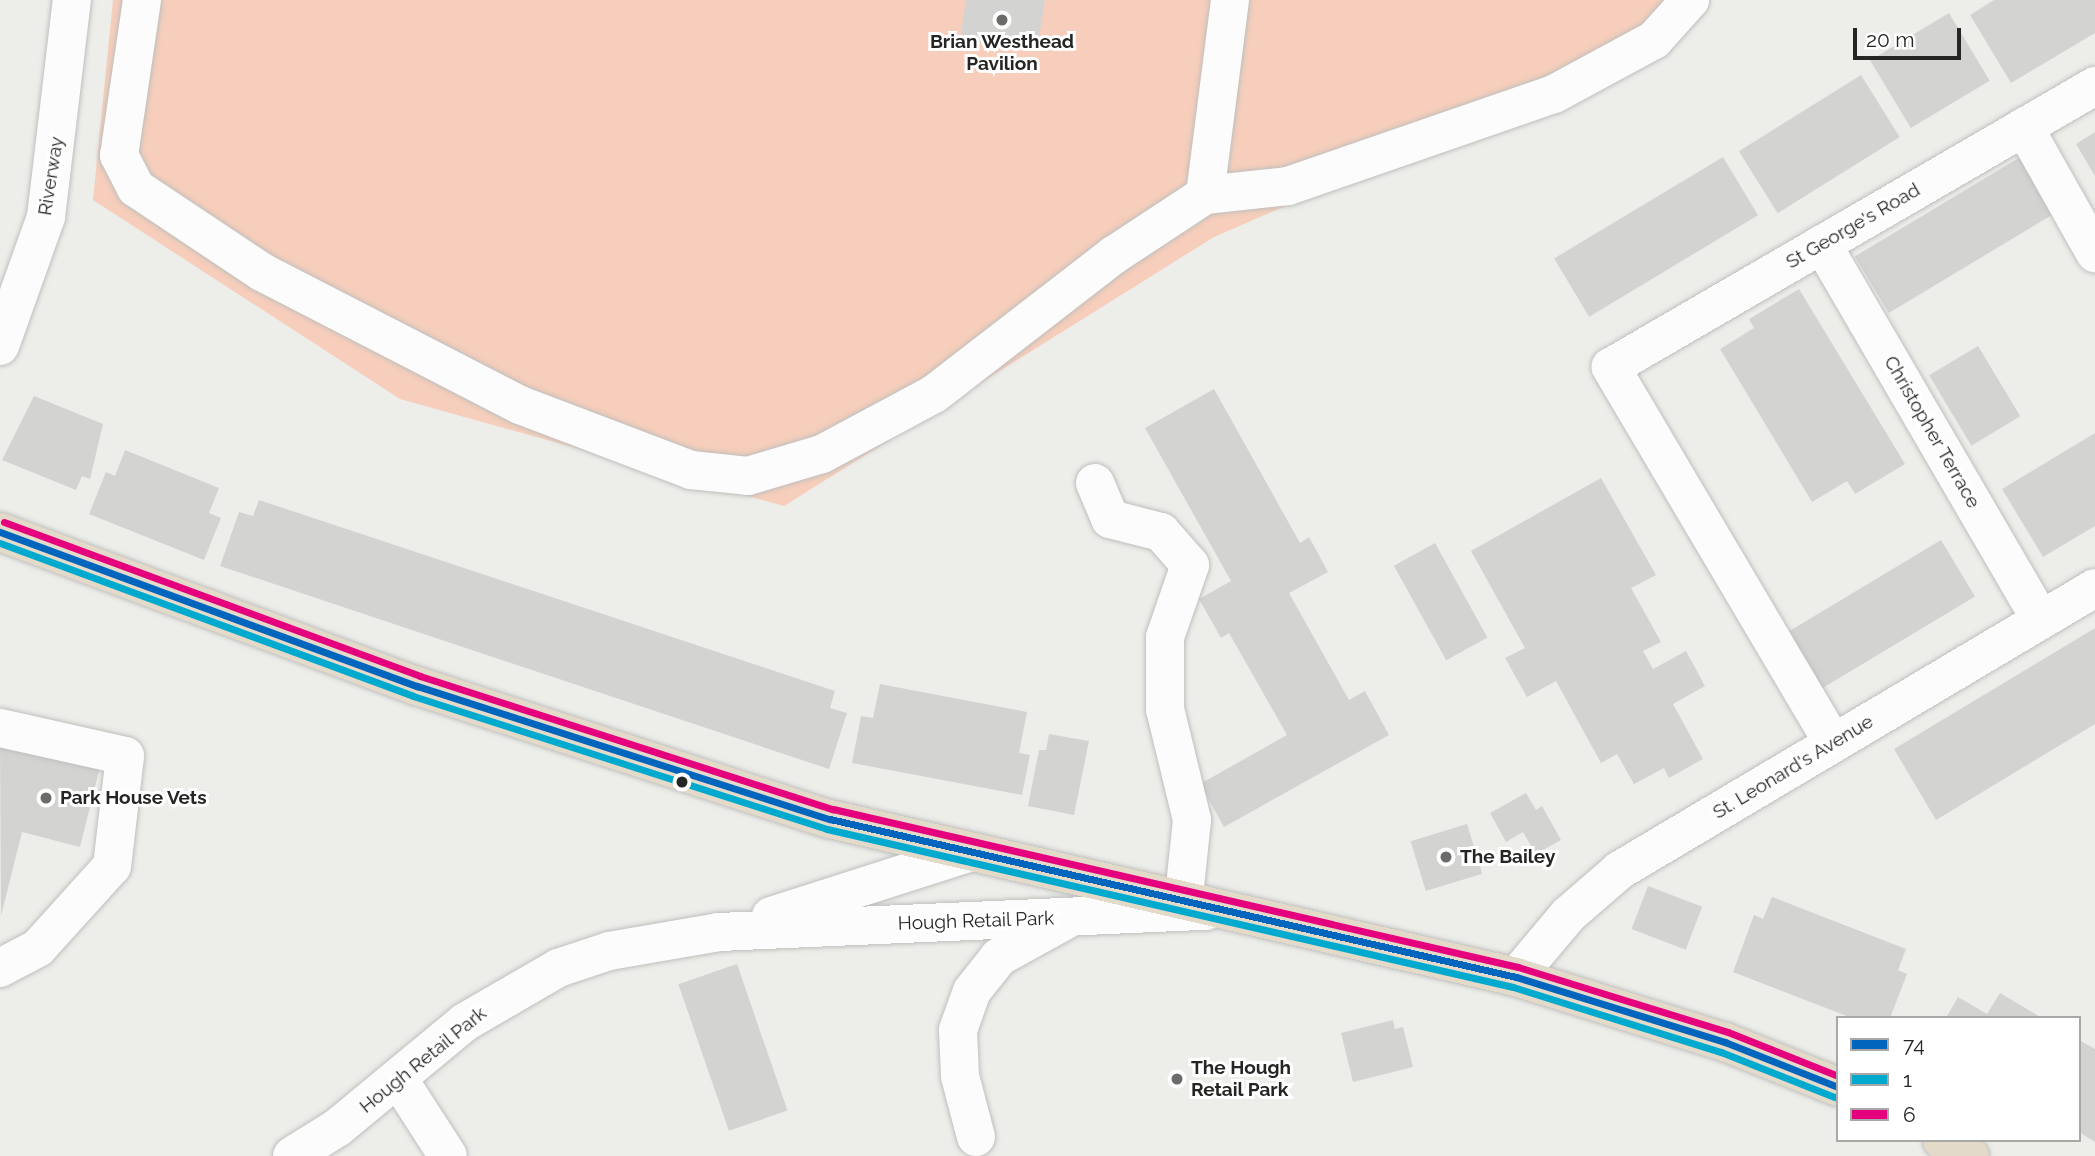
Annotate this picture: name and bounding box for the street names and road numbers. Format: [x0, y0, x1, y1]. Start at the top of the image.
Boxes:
street label: Riverway [34, 135, 68, 217]
street label: St George's Road [1782, 178, 1924, 274]
street label: Christopher Terrace [1879, 351, 1985, 513]
street label: St. Leonard's Avenue [1709, 710, 1877, 824]
street label: Hough Retail Park [897, 907, 1055, 935]
street label: Hough Retail Park [355, 1002, 491, 1118]

